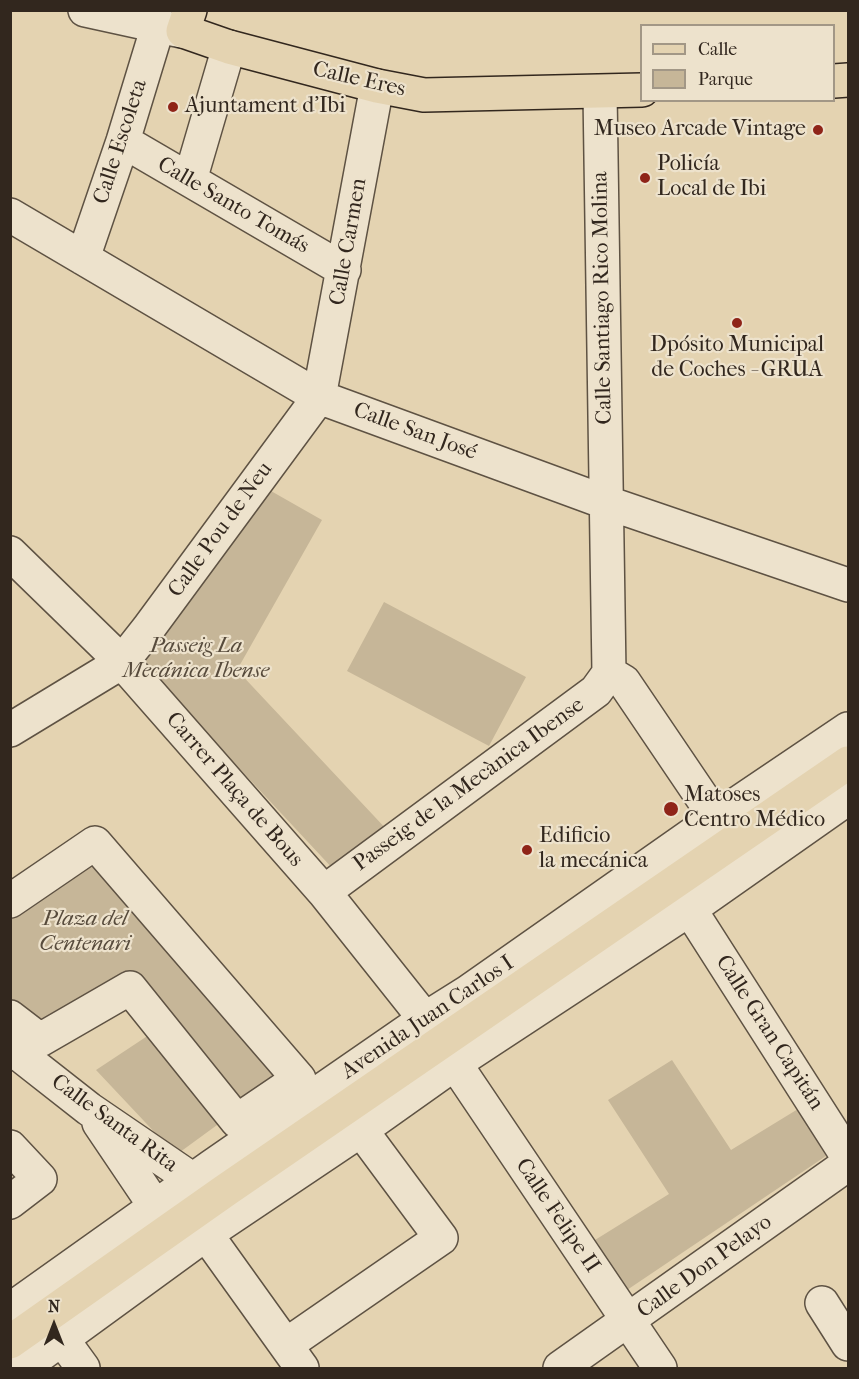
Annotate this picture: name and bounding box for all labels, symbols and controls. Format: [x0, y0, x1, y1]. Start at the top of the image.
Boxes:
legend [640, 24, 835, 102]
text: Calle [698, 39, 737, 60]
street label: Calle Eres [310, 57, 408, 103]
text: Parque [698, 69, 753, 90]
street label: Calle Escoleta [88, 76, 154, 208]
place label: Ajuntament d'Ibi [185, 94, 345, 120]
marker: Ajuntament d'Ibi [166, 100, 180, 114]
place label: Museo Arcade Vintage [594, 117, 806, 143]
marker: Museo Arcade Vintage [811, 123, 825, 137]
street label: Calle Santo Tomás [152, 152, 314, 260]
place label: Policía Local de Ibi [657, 152, 766, 204]
street label: Calle Santiago Rico Molina [588, 171, 618, 425]
marker: Policía Local de Ibi [638, 171, 652, 185]
street label: Calle Carmen [325, 176, 373, 308]
marker: Dpósito Municipal de Coches - GRUA [730, 316, 744, 330]
place label: Dpósito Municipal de Coches - GRUA [650, 333, 824, 384]
street label: Calle San José [350, 397, 480, 467]
street label: Calle Pou de Neu [163, 457, 279, 603]
park label: Passeig La Mecánica Ibense [123, 634, 269, 686]
street label: Passeig de la Mecànica Ibense [348, 692, 590, 878]
street label: Carrer Plaça de Bous [160, 707, 308, 873]
place label: Matoses Centro Médico [684, 783, 825, 834]
marker: Matoses Centro Médico [662, 800, 680, 818]
place label: Edificio la mecánica [539, 824, 648, 876]
marker: Edificio la mecánica [520, 843, 534, 857]
park label: Plaza del Centenari [39, 907, 131, 958]
street label: Avenida Juan Carlos I [337, 951, 519, 1085]
street label: Calle Gran Capitán [709, 951, 829, 1115]
street label: Calle Santa Rita [46, 1069, 182, 1179]
street label: Calle Felipe II [509, 1154, 605, 1278]
street label: Calle Don Pelayo [633, 1209, 777, 1325]
north arrow [24, 1295, 84, 1355]
text: N [48, 1297, 60, 1316]

